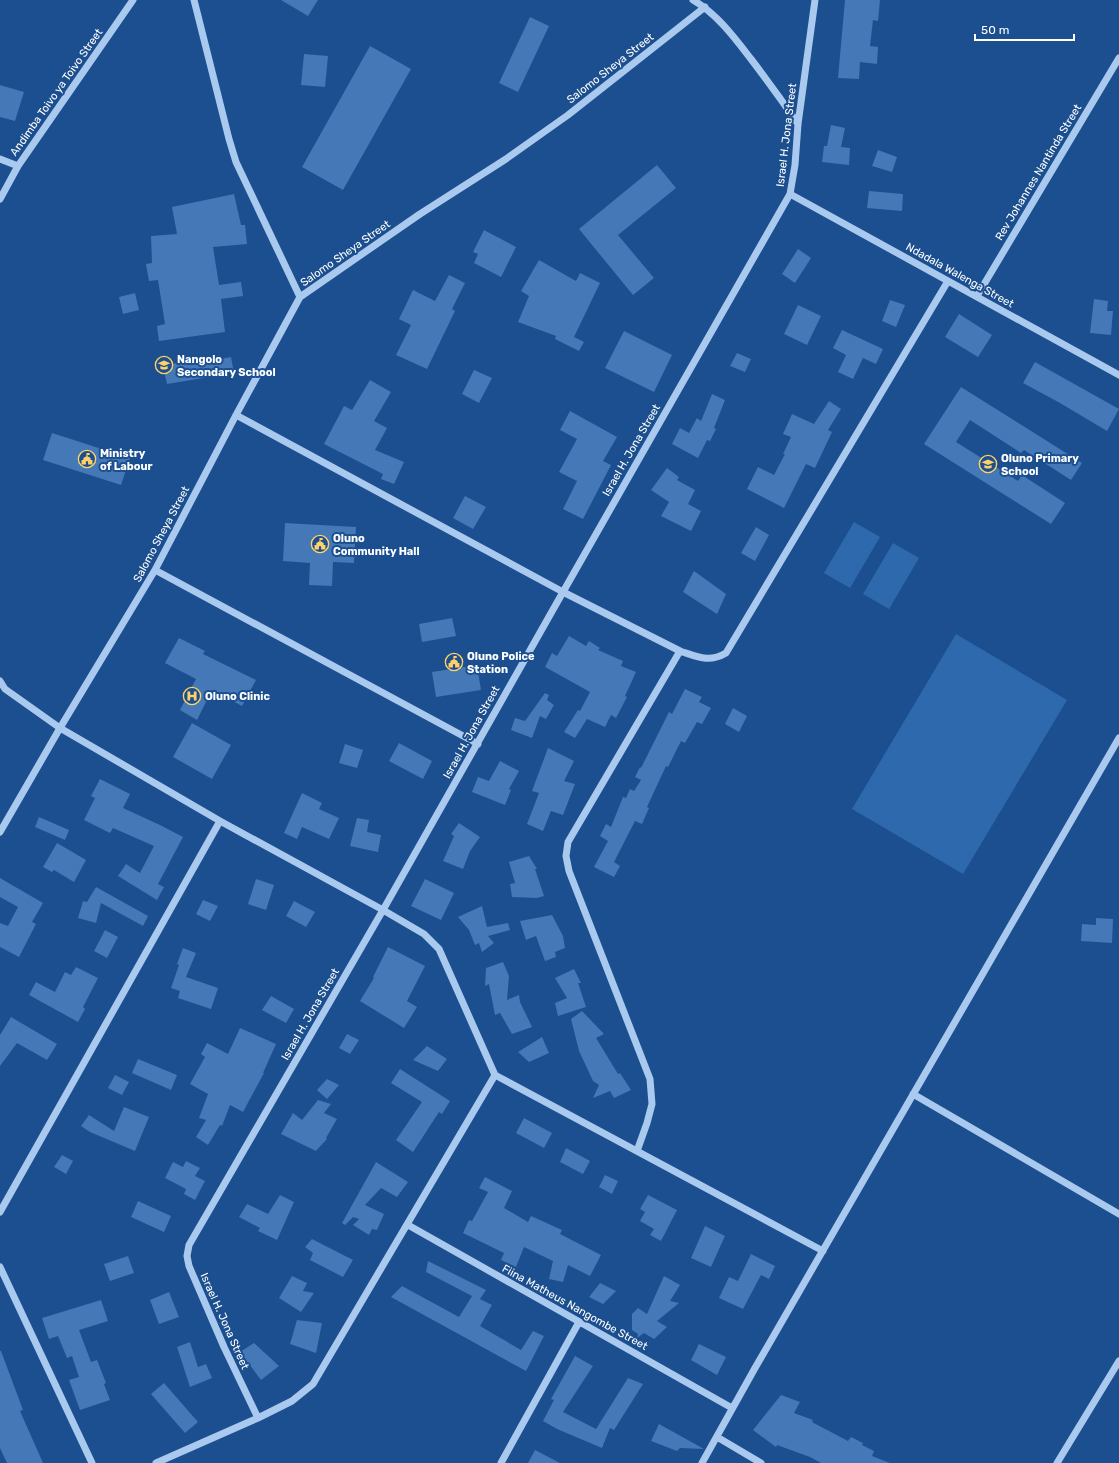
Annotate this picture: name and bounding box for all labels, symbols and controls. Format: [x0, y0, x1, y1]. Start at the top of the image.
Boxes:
scale bar [975, 16, 1074, 42]
text: 50 m [981, 23, 1009, 37]
street label: Andimba Toivo ya Toivo Street [7, 26, 106, 158]
street label: Salomo Sheya Street [564, 30, 657, 106]
street label: Israel H. Jona Street [774, 82, 799, 188]
street label: Rev Johannes Nantinda Street [993, 101, 1085, 243]
street label: Salomo Sheya Street [298, 217, 393, 289]
street label: Ndadala Walenga Street [904, 240, 1017, 311]
place label: Nangolo Secondary School [177, 353, 276, 379]
school or university icon: Nangolo Secondary School [154, 355, 174, 375]
street label: Israel H. Jona Street [600, 401, 663, 499]
place label: Ministry of Labour [100, 447, 152, 473]
public building icon: Ministry of Labour [77, 449, 97, 469]
place label: Oluno Primary School [1001, 452, 1079, 478]
school or university icon: Oluno Primary School [978, 454, 998, 474]
street label: Salomo Sheya Street [131, 484, 193, 584]
place label: Oluno Community Hall [333, 532, 420, 558]
public building icon: Oluno Community Hall [310, 534, 330, 554]
place label: Oluno Police Station [467, 650, 535, 676]
public building icon: Oluno Police Station [444, 652, 464, 672]
street label: Israel H. Jona Street [441, 683, 503, 781]
hospital icon: Oluno Clinic [182, 686, 202, 706]
place label: Oluno Clinic [205, 690, 270, 703]
street label: Israel H. Jona Street [279, 965, 342, 1063]
street label: Fiina Matheus Nangombe Street [500, 1262, 650, 1353]
street label: Israel H. Jona Street [197, 1271, 252, 1372]

